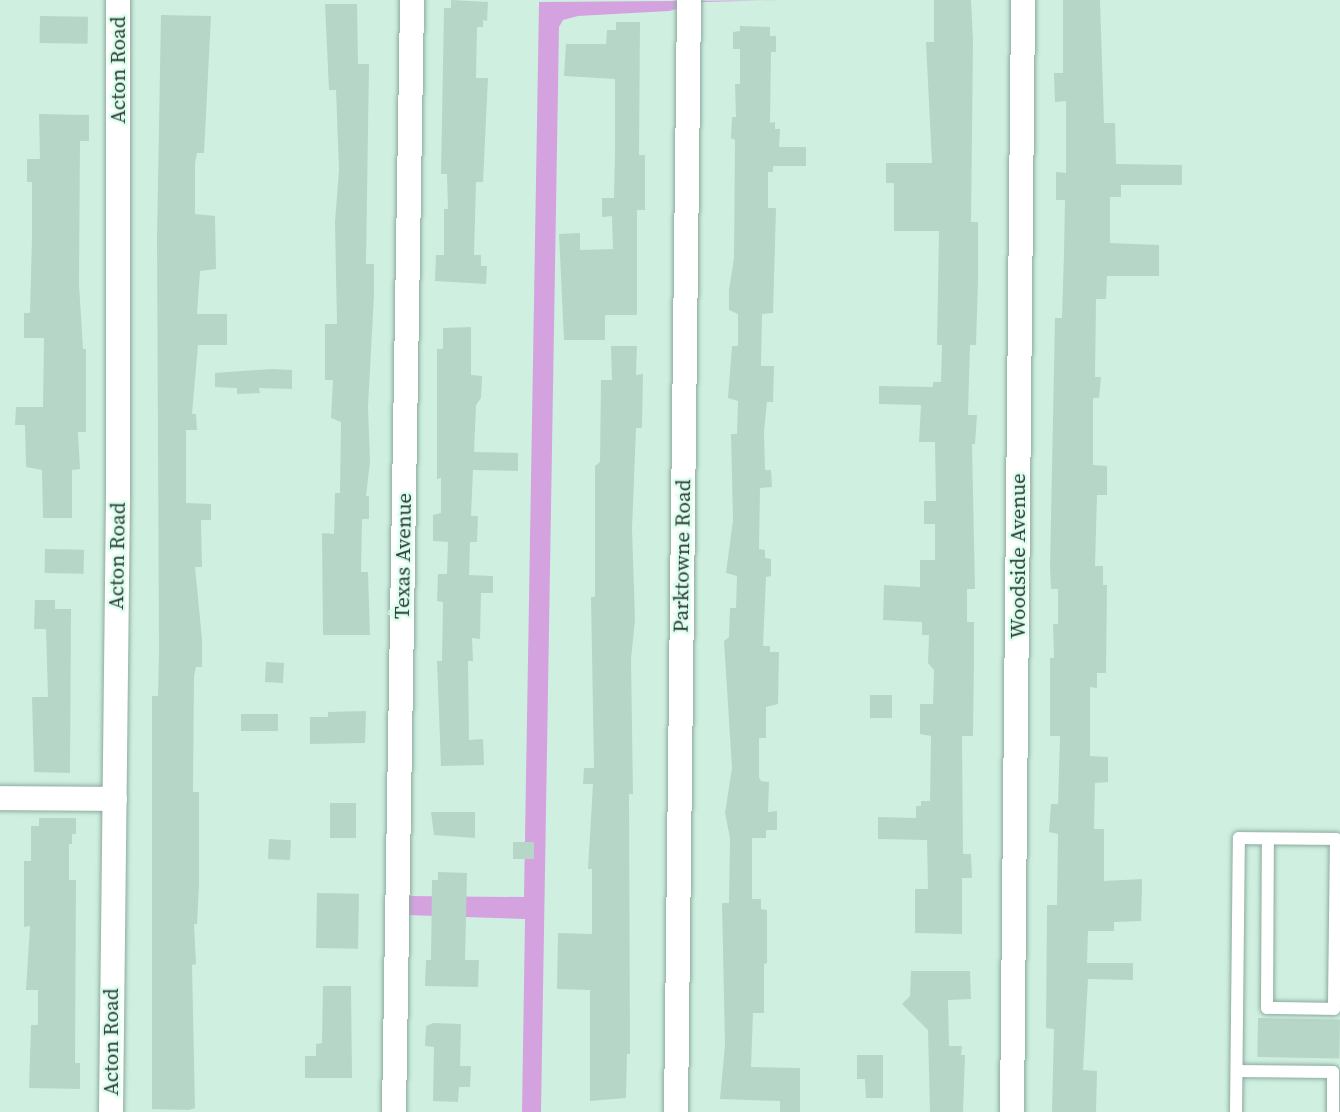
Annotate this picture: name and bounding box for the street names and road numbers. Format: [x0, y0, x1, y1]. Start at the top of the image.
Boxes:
street label: Acton Road [105, 16, 131, 124]
street label: Woodside Avenue [1005, 473, 1031, 639]
street label: Parktowne Road [668, 479, 696, 633]
street label: Texas Avenue [389, 493, 417, 619]
street label: Acton Road [103, 502, 131, 610]
street label: Acton Road [98, 988, 124, 1096]

